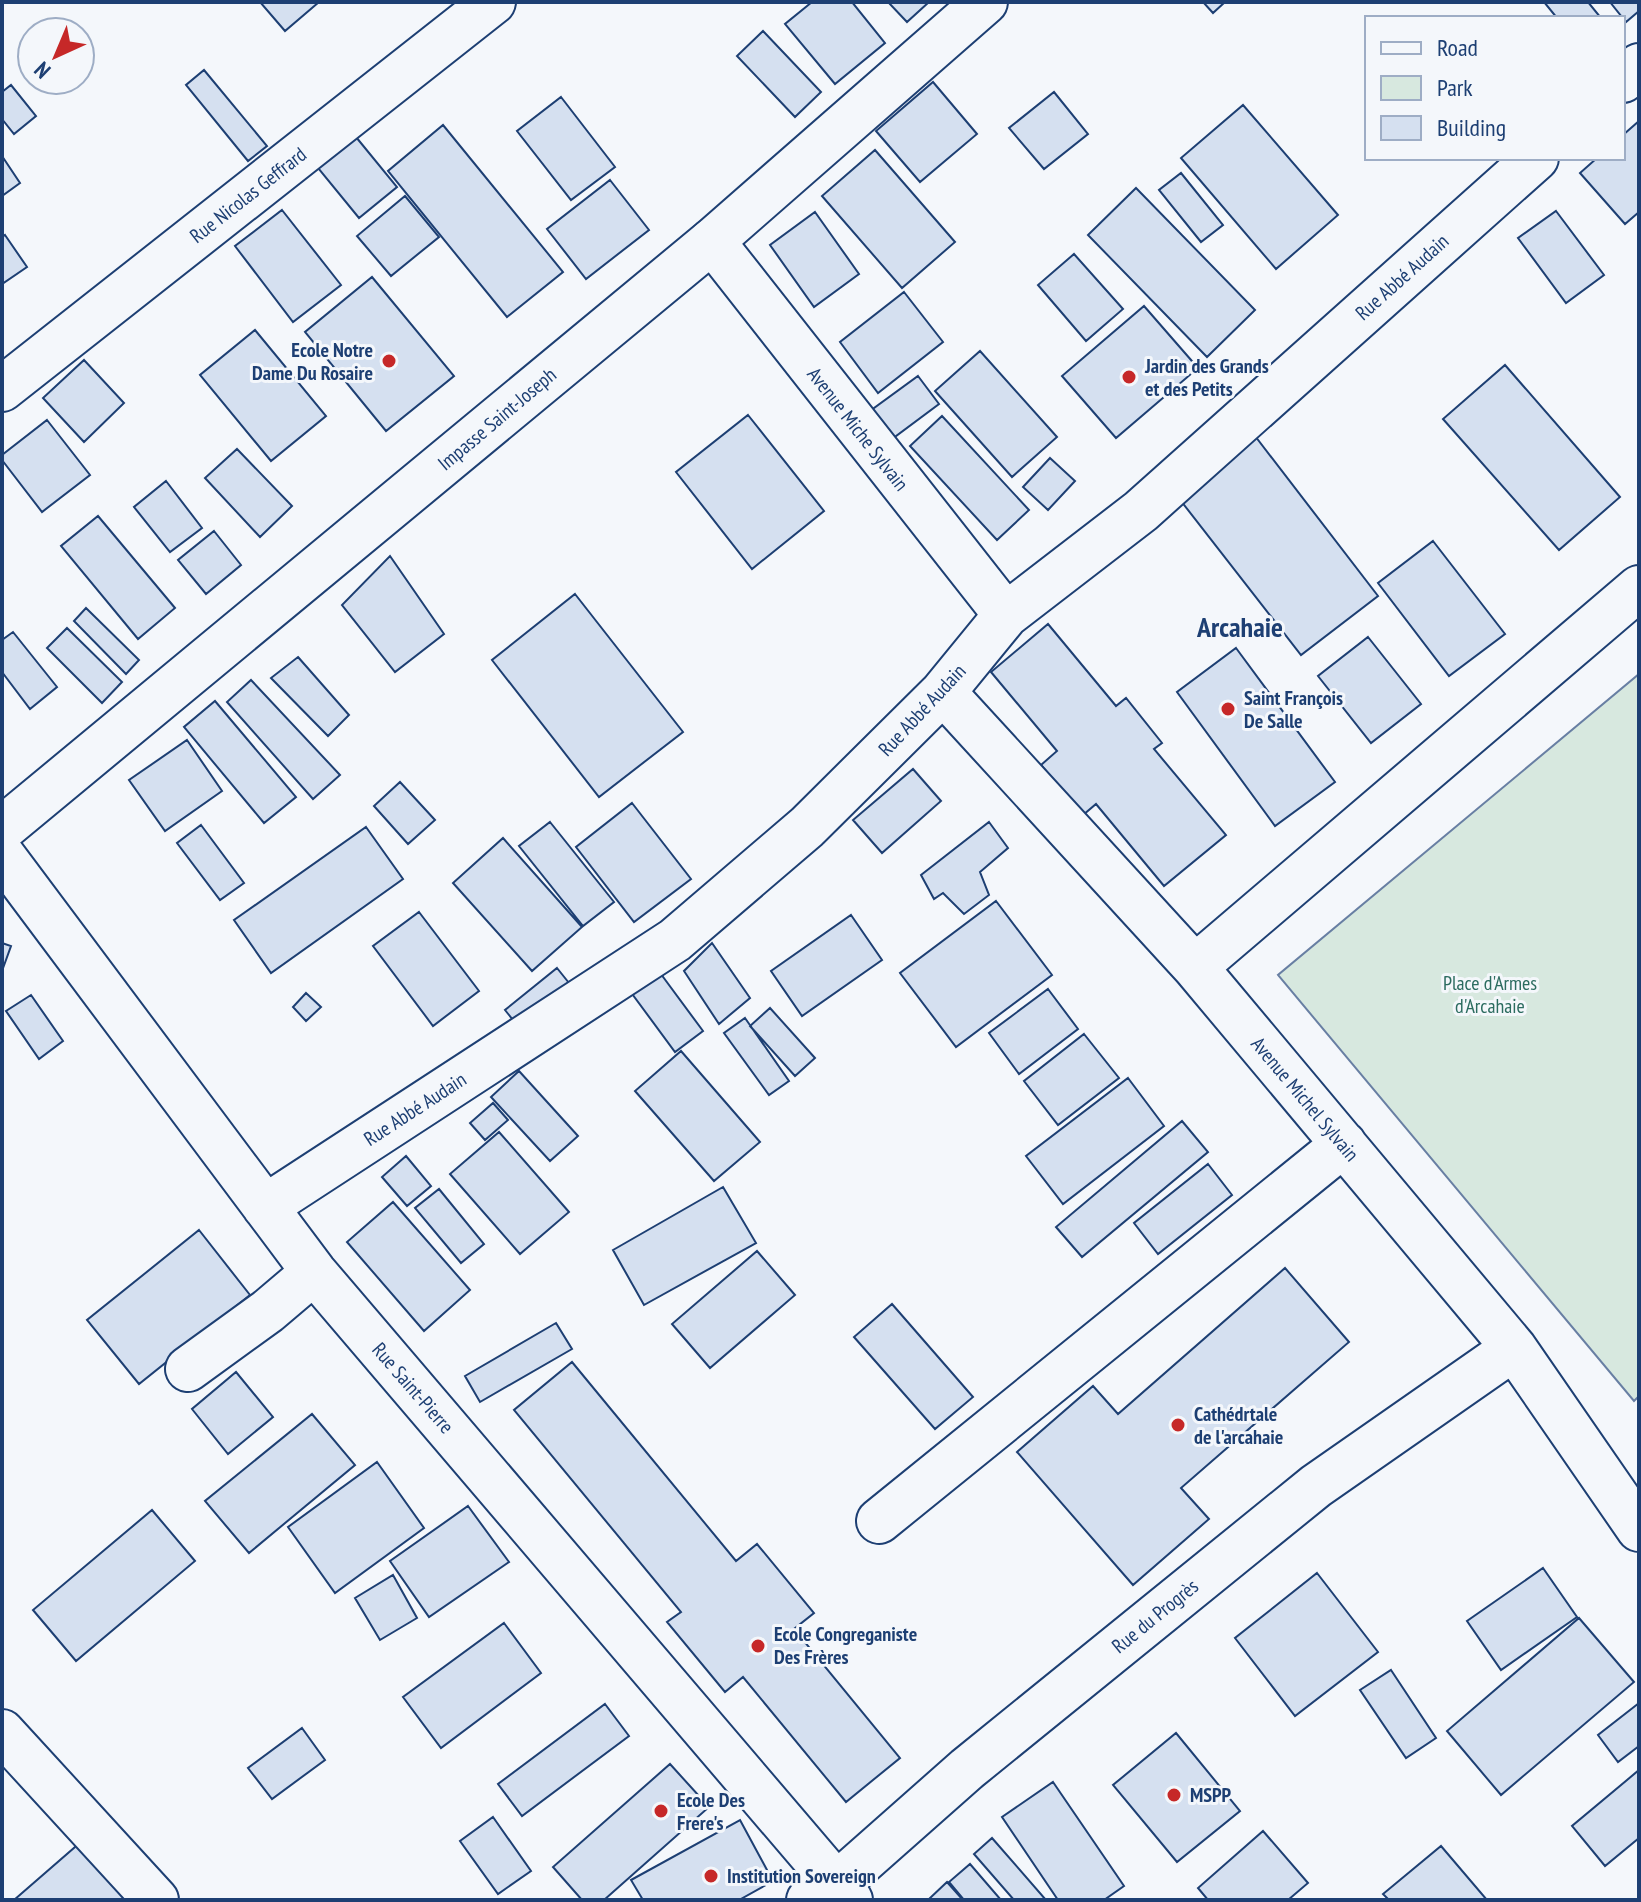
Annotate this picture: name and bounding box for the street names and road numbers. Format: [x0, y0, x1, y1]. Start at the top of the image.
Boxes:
street label: Rue Nicolas Geffrard [184, 141, 312, 249]
street label: Rue Abbé Audain [1350, 228, 1454, 326]
street label: Impasse Saint-Joseph [432, 362, 562, 476]
street label: Avenue Miche Sylvain [802, 362, 914, 496]
street label: Rue Abbé Audain [873, 658, 971, 762]
street label: Avenue Michel Sylvain [1245, 1031, 1365, 1167]
street label: Rue Abbé Audain [359, 1066, 471, 1152]
street label: Rue Saint-Pierre [366, 1337, 460, 1439]
street label: Rue du Progrès [1106, 1573, 1204, 1659]

